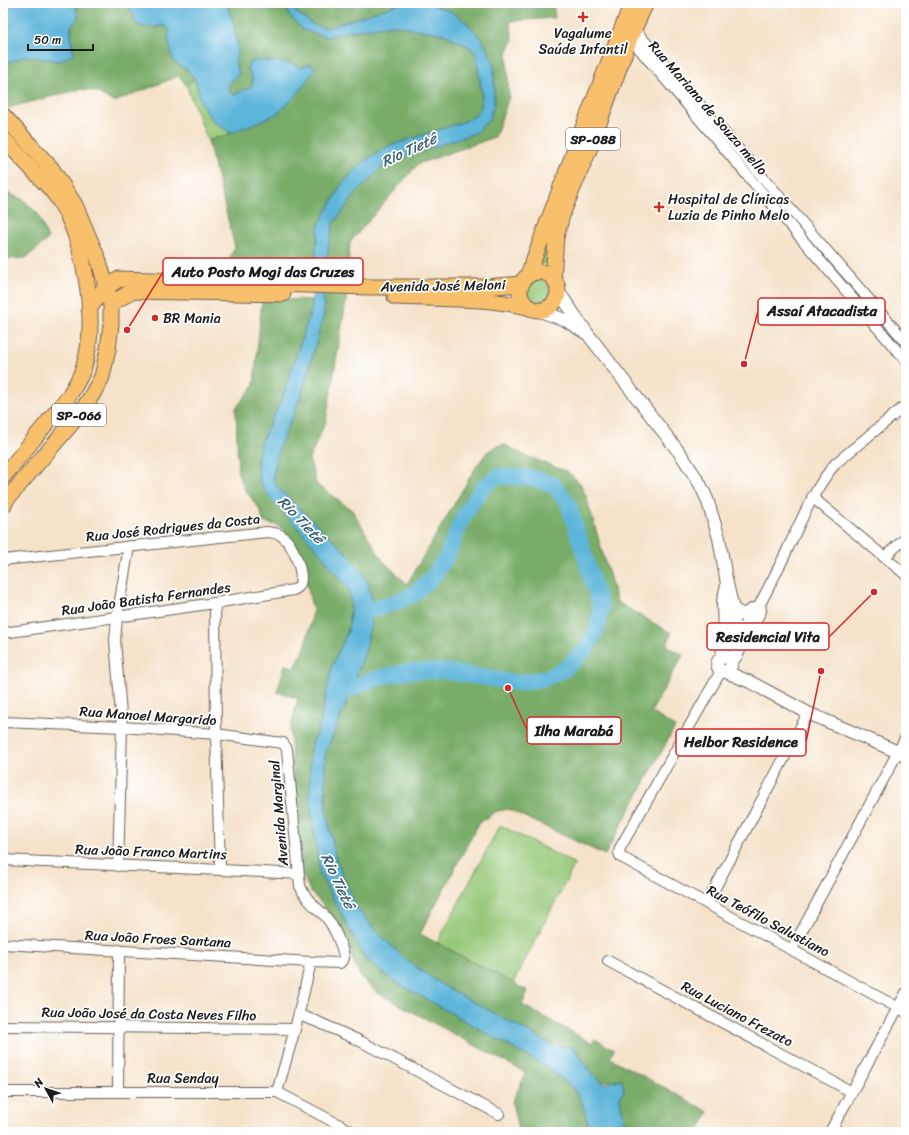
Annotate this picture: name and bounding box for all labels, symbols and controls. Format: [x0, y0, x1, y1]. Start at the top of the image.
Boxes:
marker: Vagalume Saúde Infantil [577, 11, 589, 23]
place label: Vagalume Saúde Infantil [538, 21, 629, 62]
scale bar [28, 26, 93, 52]
text: 50 m [34, 29, 61, 51]
street label: Rua Mariano de Souza mello [642, 35, 774, 181]
water label: Rio Tietê [377, 125, 443, 174]
road number: SP-088 [566, 128, 620, 150]
place label: Hospital de Clínicas Luzia de Pinho Melo [668, 187, 790, 228]
marker: Hospital de Clínicas Luzia de Pinho Melo [653, 201, 665, 213]
callout: Auto Posto Mogi das Cruzes [163, 258, 363, 285]
text: Auto Posto Mogi das Cruzes [171, 259, 355, 285]
street label: Avenida José Meloni [379, 272, 507, 300]
callout: Assaí Atacadista [758, 298, 885, 325]
text: Assaí Atacadista [766, 298, 877, 324]
place label: BR Mania [163, 306, 221, 331]
marker: BR Mania [150, 313, 160, 323]
road number: SP-066 [52, 404, 106, 426]
water label: Rio Tietê [271, 490, 332, 552]
street label: Rua José Rodrigues da Costa [85, 506, 261, 550]
street label: Rua João Batista Fernandes [60, 575, 233, 623]
callout: Residencial Vita [707, 623, 829, 650]
text: Residencial Vita [715, 624, 821, 650]
street label: Rua Manoel Margarido [79, 699, 217, 733]
callout: Ilha Marabá [527, 717, 621, 744]
text: Ilha Marabá [534, 718, 614, 744]
callout: Helbor Residence [676, 729, 806, 756]
text: Helbor Residence [683, 729, 799, 755]
street label: Avenida Marginal [262, 758, 296, 868]
street label: Rua João Franco Martins [75, 837, 228, 867]
water label: Rio Tietê [314, 849, 363, 915]
street label: Rua Teófilo Salustiano [702, 878, 834, 964]
street label: Rua João Froes Santana [84, 923, 232, 955]
street label: Rua Luciano Frezato [676, 974, 798, 1054]
street label: Rua João José da Costa Neves Filho [41, 1000, 257, 1028]
street label: Rua Senday [147, 1066, 219, 1091]
north arrow [26, 1069, 66, 1109]
text: N [28, 1074, 49, 1093]

